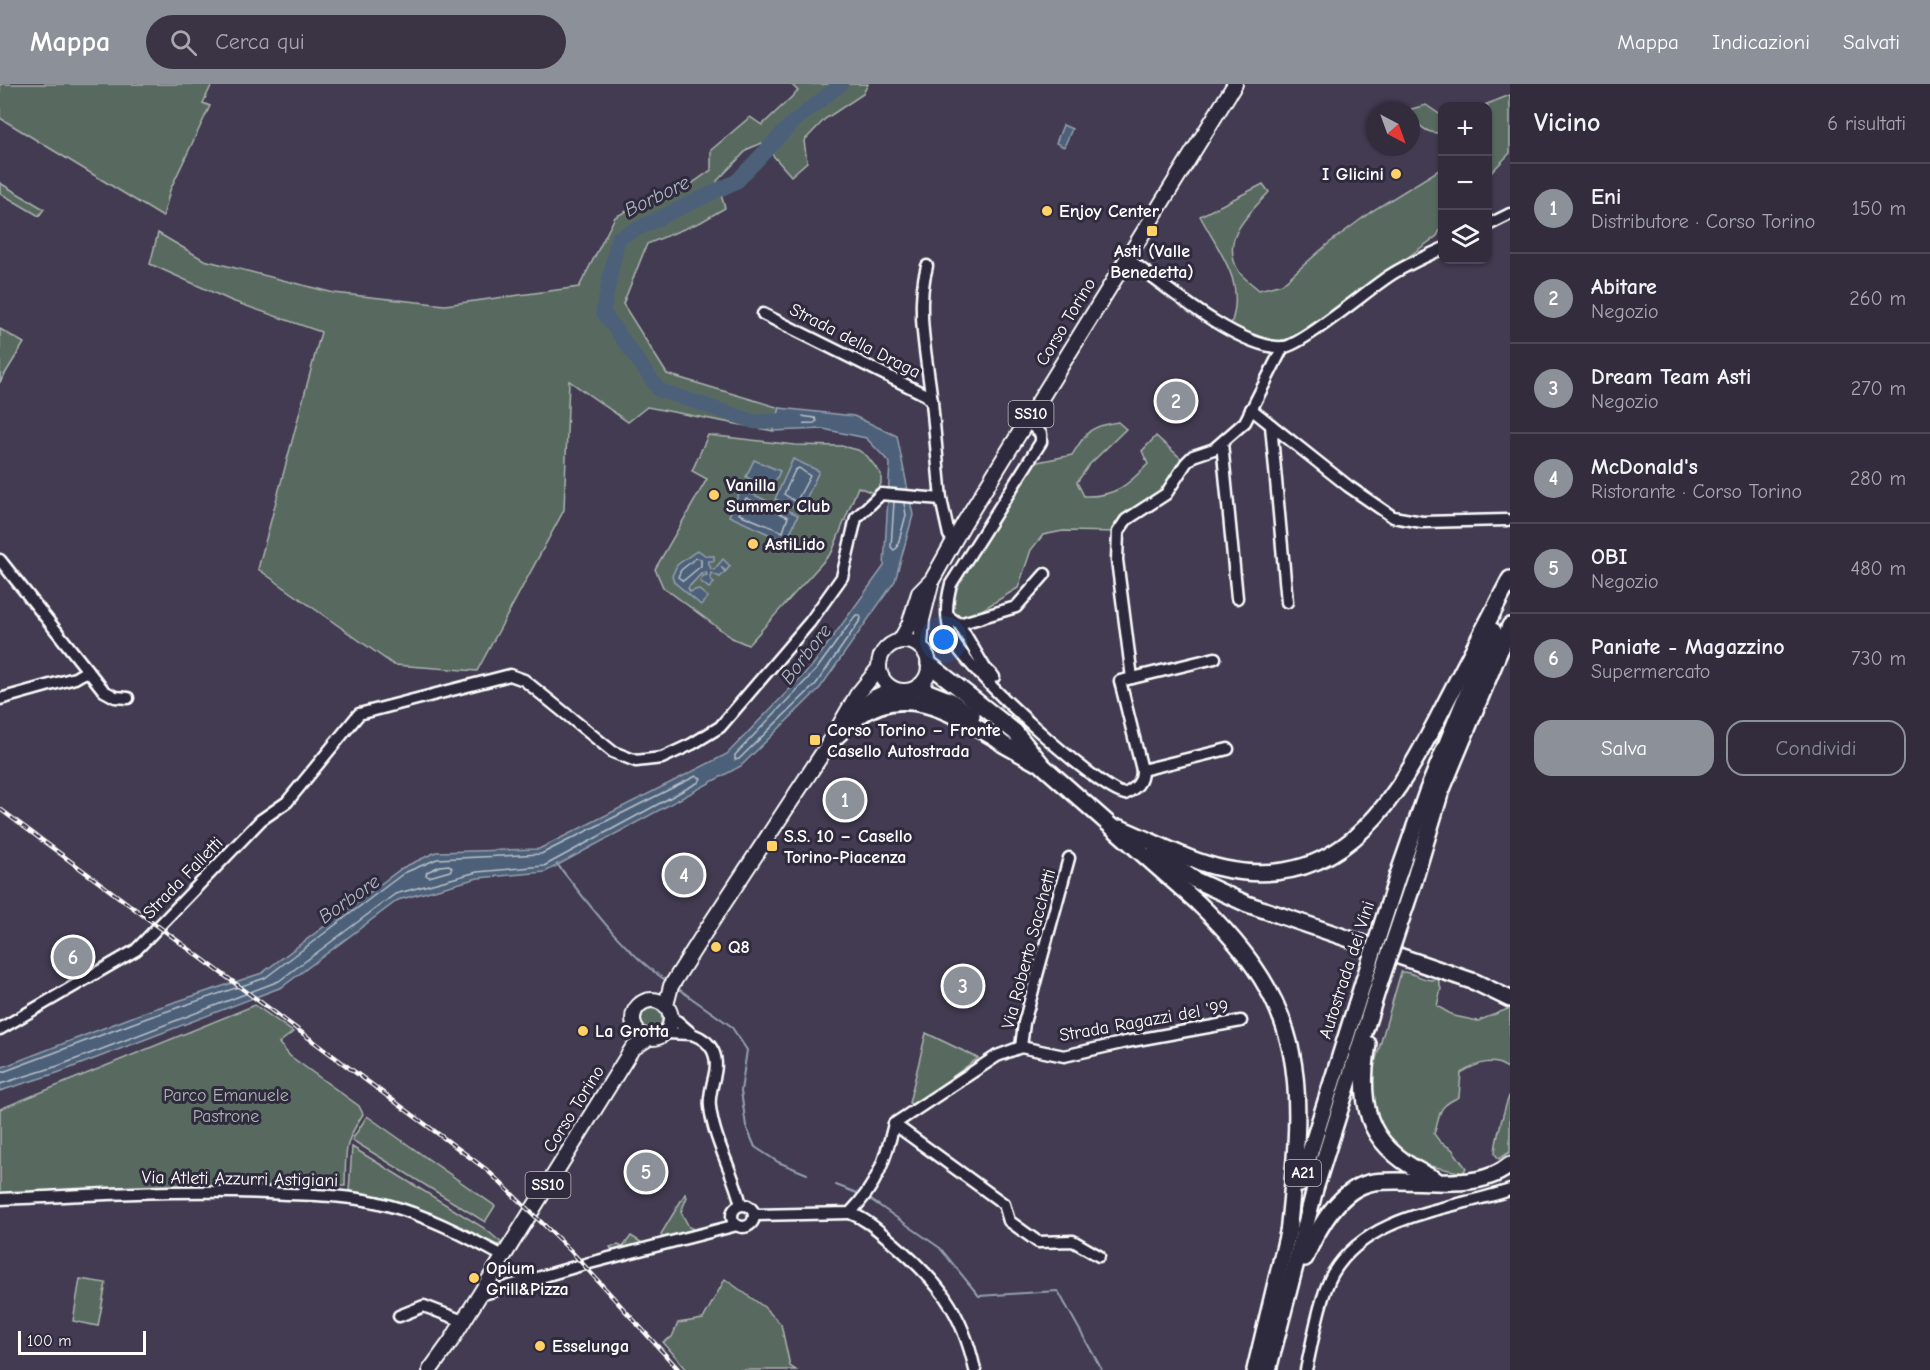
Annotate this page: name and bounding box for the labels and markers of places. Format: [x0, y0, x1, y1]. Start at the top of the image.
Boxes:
place label: I Glicini [1322, 164, 1384, 185]
marker: I Glicini [1389, 167, 1403, 181]
place label: Enjoy Center [1059, 201, 1160, 222]
marker: Enjoy Center [1040, 204, 1054, 218]
marker: Asti (Valle Benedetta) [1145, 224, 1159, 238]
place label: Asti (Valle Benedetta) [1110, 241, 1194, 283]
pin: 2 [1156, 378, 1196, 424]
place label: Vanilla Summer Club [726, 475, 830, 517]
marker: Vanilla Summer Club [707, 488, 721, 502]
place label: AstiLido [765, 534, 825, 555]
marker: AstiLido [746, 537, 760, 551]
place label: Corso Torino – Fronte Casello Autostrada [827, 720, 1001, 762]
marker: Corso Torino – Fronte Casello Autostrada [808, 733, 822, 747]
pin: 1 [826, 778, 864, 822]
place label: S.S. 10 – Casello Torino-Piacenza [784, 826, 912, 868]
marker: S.S. 10 – Casello Torino-Piacenza [765, 839, 779, 853]
pin: 4 [664, 852, 704, 898]
pin: 6 [54, 934, 92, 980]
place label: Q8 [728, 937, 750, 958]
marker: Q8 [709, 940, 723, 954]
pin: 3 [944, 964, 982, 1008]
place label: La Grotta [595, 1021, 669, 1042]
marker: La Grotta [576, 1024, 590, 1038]
pin: 5 [626, 1150, 666, 1194]
place label: Opium Grill&Pizza [486, 1258, 569, 1300]
marker: Opium Grill&Pizza [467, 1271, 481, 1285]
place label: Esselunga [552, 1336, 629, 1357]
marker: Esselunga [533, 1339, 547, 1353]

